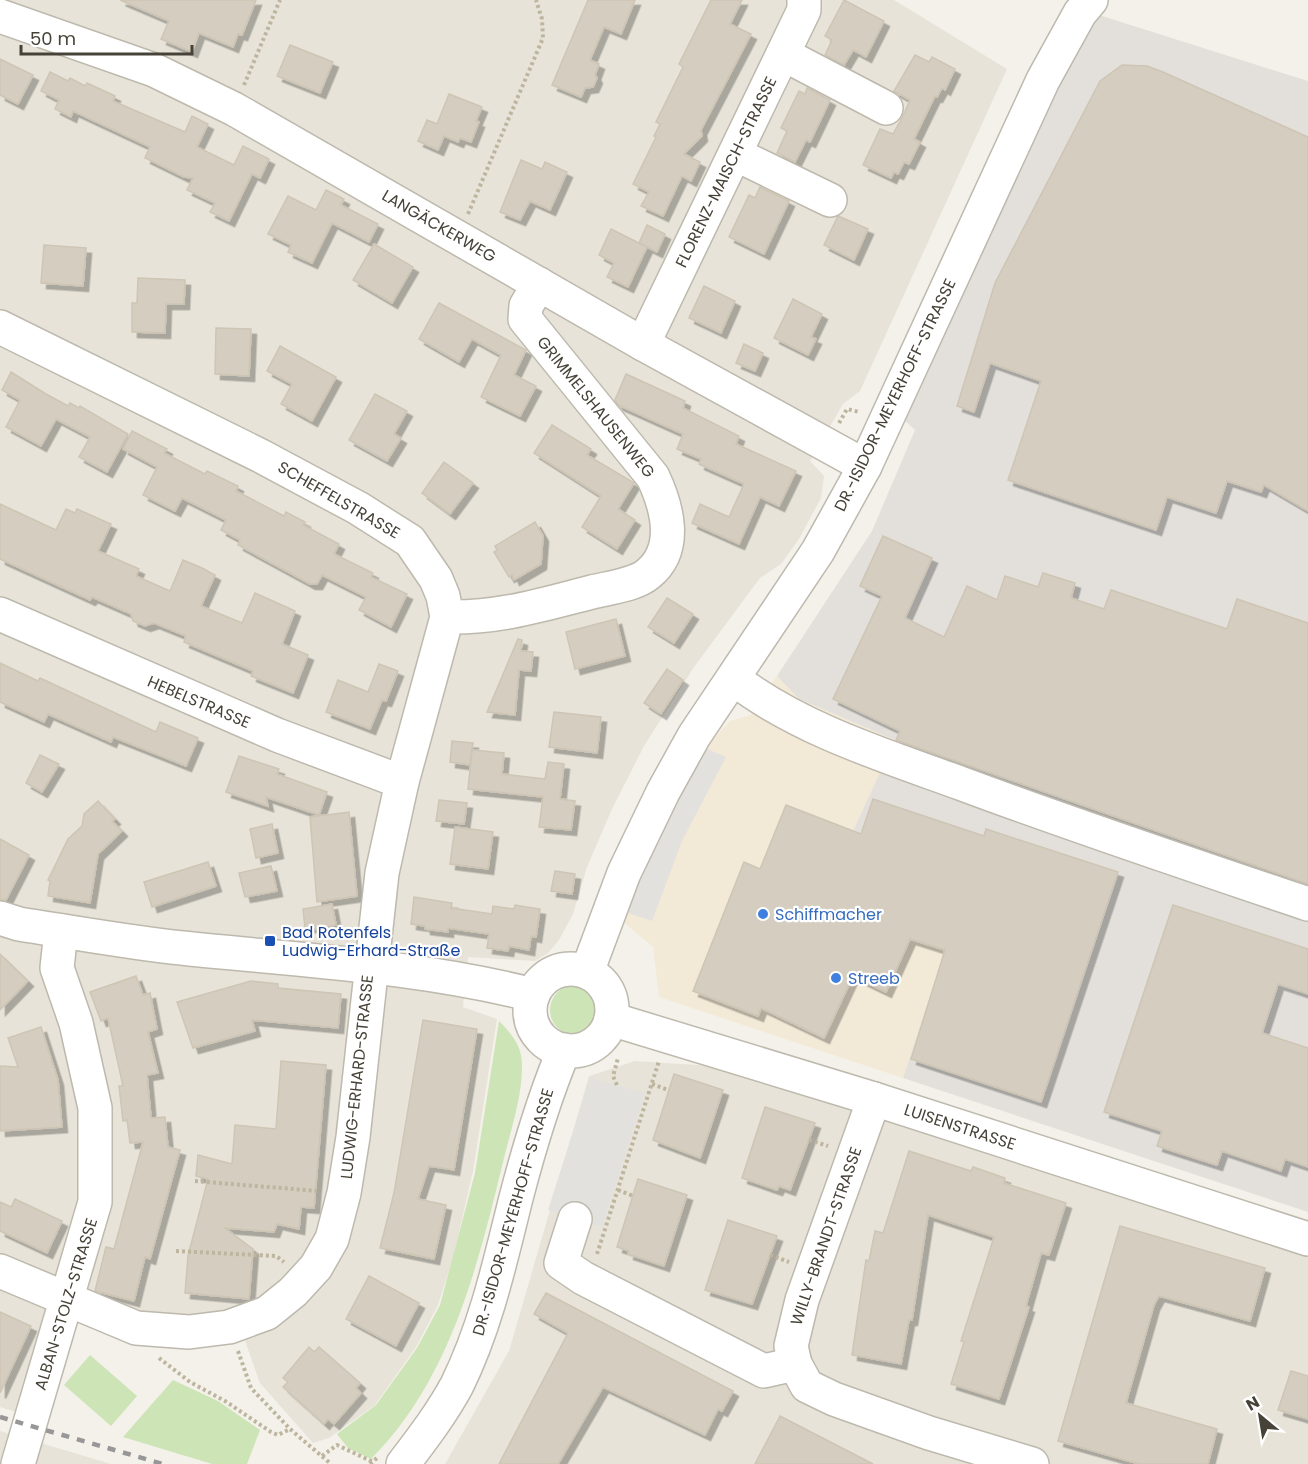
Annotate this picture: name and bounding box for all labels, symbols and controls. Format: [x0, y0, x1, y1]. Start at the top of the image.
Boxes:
scale bar [21, 18, 192, 56]
text: 50 m [30, 26, 76, 51]
street label: FLORENZ-MAISCH-STRASSE [670, 73, 782, 271]
street label: LANGÄCKERWEG [378, 184, 500, 268]
street label: DR.-ISIDOR-MEYERHOFF-STRASSE [828, 275, 962, 515]
street label: GRIMMELSHAUSENWEG [532, 331, 660, 483]
street label: SCHEFFELSTRASSE [274, 456, 404, 544]
street label: HEBELSTRASSE [144, 670, 254, 734]
place label: Schiffmacher [775, 903, 882, 926]
marker: Schiffmacher [756, 907, 770, 921]
place label: Bad Rotenfels Ludwig-Erhard-Straße [282, 921, 460, 962]
marker: Bad Rotenfels Ludwig-Erhard-Straße [263, 934, 277, 948]
place label: Streeb [848, 967, 900, 990]
marker: Streeb [829, 971, 843, 985]
street label: LUDWIG-ERHARD-STRASSE [335, 974, 379, 1180]
street label: DR.-ISIDOR-MEYERHOFF-STRASSE [467, 1086, 559, 1338]
street label: LUISENSTRASSE [901, 1098, 1019, 1156]
street label: WILLY-BRANDT-STRASSE [785, 1144, 867, 1328]
street label: ALBAN-STOLZ-STRASSE [29, 1215, 103, 1393]
north arrow [1230, 1386, 1290, 1446]
text: N [1242, 1390, 1264, 1416]

